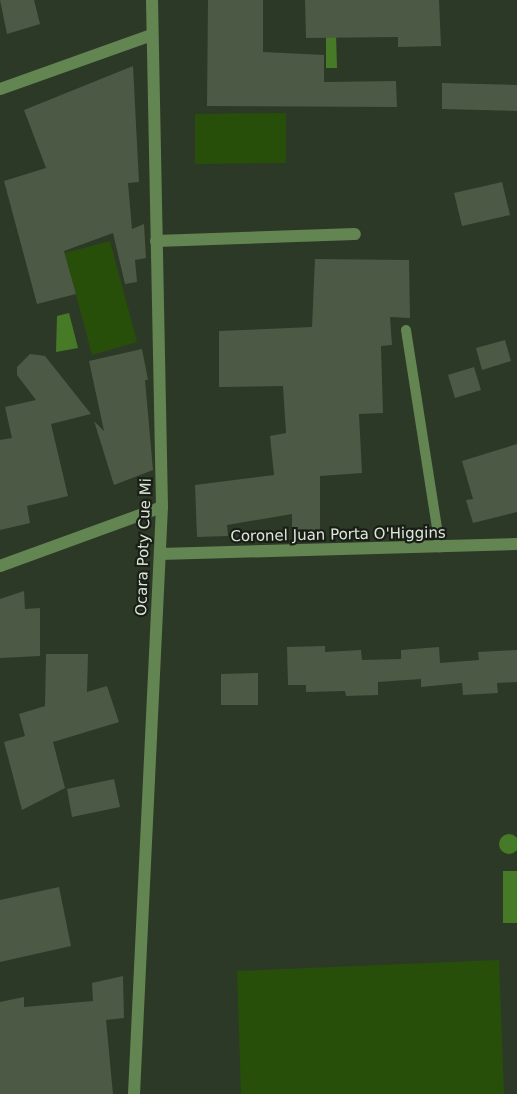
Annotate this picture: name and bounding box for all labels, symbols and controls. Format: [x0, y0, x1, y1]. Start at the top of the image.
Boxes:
street label: Ocara Poty Cue Mi [133, 478, 155, 616]
street label: Coronel Juan Porta O'Higgins [230, 524, 446, 546]

